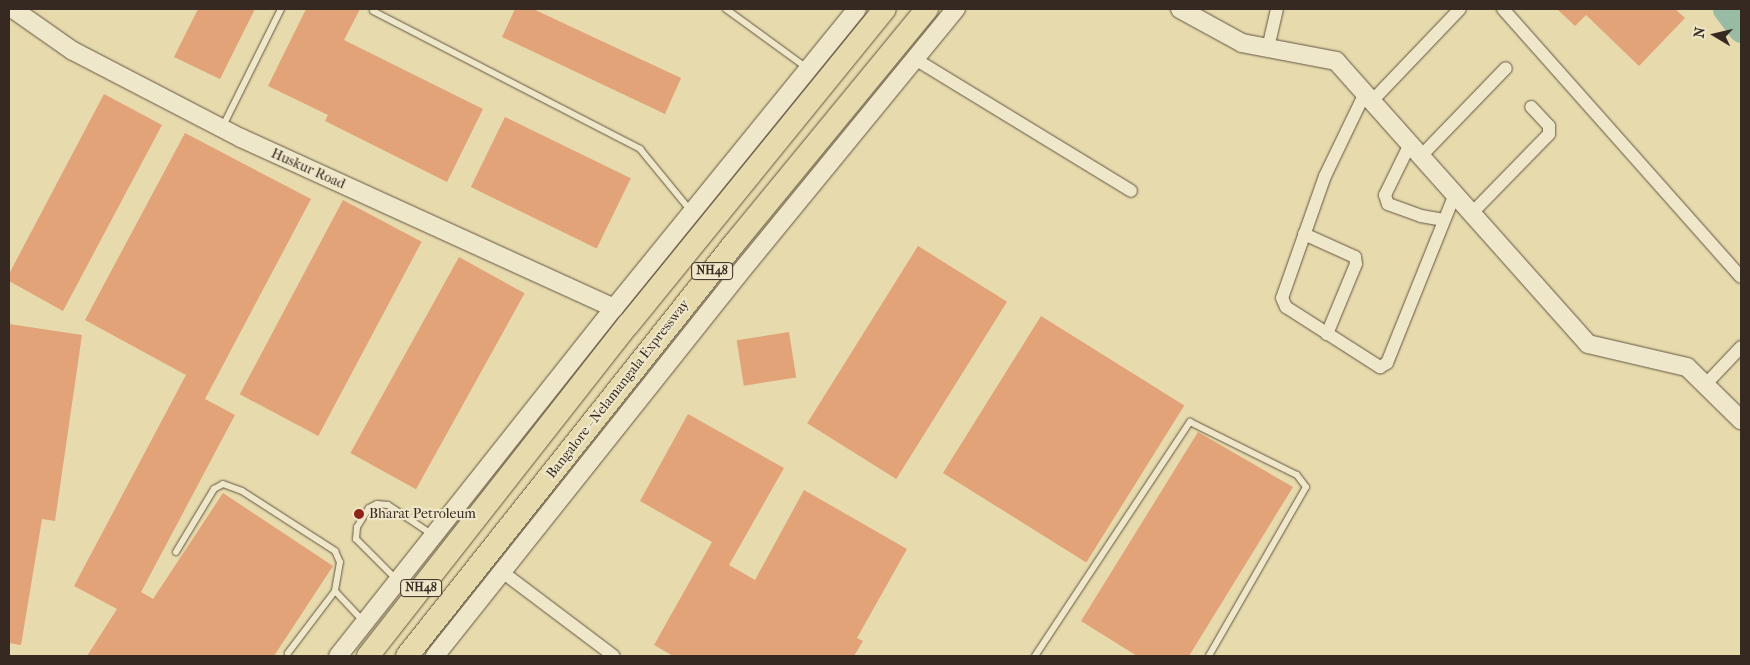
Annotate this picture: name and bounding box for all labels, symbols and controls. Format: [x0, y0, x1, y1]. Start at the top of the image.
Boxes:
north arrow [1690, 10, 1740, 60]
text: N [1690, 26, 1709, 39]
street label: Huskur Road [268, 145, 348, 193]
road number: NH48 [691, 262, 733, 280]
street label: Bangalore - Nelamangala Expressway [543, 296, 693, 482]
place label: Bharat Petroleum [369, 506, 476, 522]
marker: Bharat Petroleum [353, 508, 365, 520]
road number: NH48 [400, 578, 442, 598]

